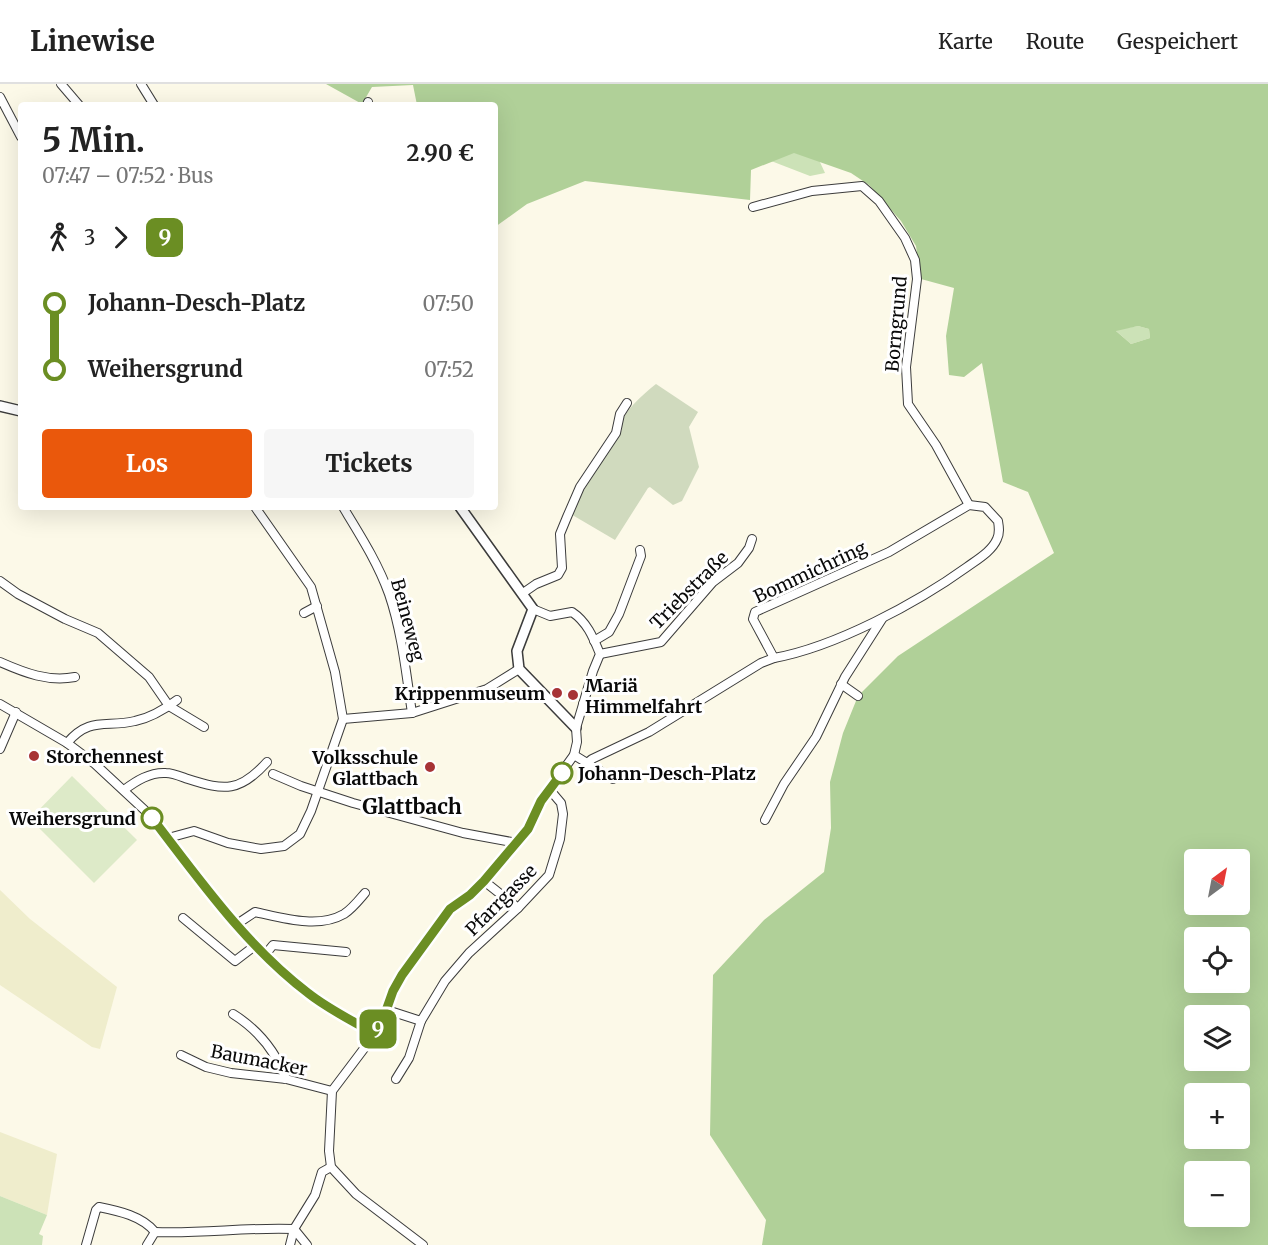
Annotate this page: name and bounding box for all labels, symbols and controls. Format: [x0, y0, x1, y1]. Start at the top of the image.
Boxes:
text: Linewise [30, 23, 155, 59]
text: Karte [938, 28, 993, 55]
text: Route [1026, 28, 1084, 55]
text: Gespeichert [1117, 28, 1238, 55]
text: 5 Min. [42, 120, 145, 161]
text: 2.90 € [407, 139, 474, 167]
text: 07:47 – 07:52 · Bus [42, 163, 213, 188]
icon: walk [42, 221, 75, 254]
icon: forward [104, 221, 137, 254]
text: 9 [158, 224, 171, 251]
text: 3 [84, 225, 95, 250]
street label: Borngrund [880, 275, 912, 373]
text: Johann-Desch-Platz [88, 289, 305, 317]
text: 07:50 [422, 291, 474, 316]
text: Weihersgrund [88, 355, 243, 383]
text: 07:52 [424, 357, 474, 382]
button: Los [42, 429, 252, 498]
button: Tickets [264, 429, 474, 498]
street label: Bommichring [750, 536, 870, 608]
street label: Triebstraße [645, 546, 733, 634]
street label: Beineweg [386, 576, 430, 664]
place label: Mariä Himmelfahrt [585, 674, 703, 718]
place label: Krippenmuseum [394, 682, 545, 705]
marker: Krippenmuseum [550, 686, 564, 700]
marker: Mariä Himmelfahrt [566, 688, 580, 702]
place label: Storchennest [46, 745, 165, 768]
place label: Volksschule Glattbach [311, 746, 418, 790]
marker: Storchennest [27, 749, 41, 763]
marker: Volksschule Glattbach [423, 760, 437, 774]
marker: Johann-Desch-Platz [551, 762, 573, 784]
place label: Johann-Desch-Platz [577, 762, 756, 785]
district label: Glattbach [362, 793, 462, 820]
place label: Weihersgrund [8, 807, 136, 830]
marker: Weihersgrund [141, 807, 163, 829]
north arrow [1184, 849, 1250, 915]
map controls [1184, 849, 1250, 1227]
street label: Pfarrgasse [460, 859, 542, 941]
button: locate [1184, 927, 1250, 993]
button: layers [1184, 1005, 1250, 1071]
line badge: 9 [358, 1010, 398, 1048]
text: 9 [372, 1016, 384, 1043]
street label: Baumacker [209, 1039, 309, 1081]
button: + [1184, 1083, 1250, 1149]
button: − [1184, 1161, 1250, 1227]

